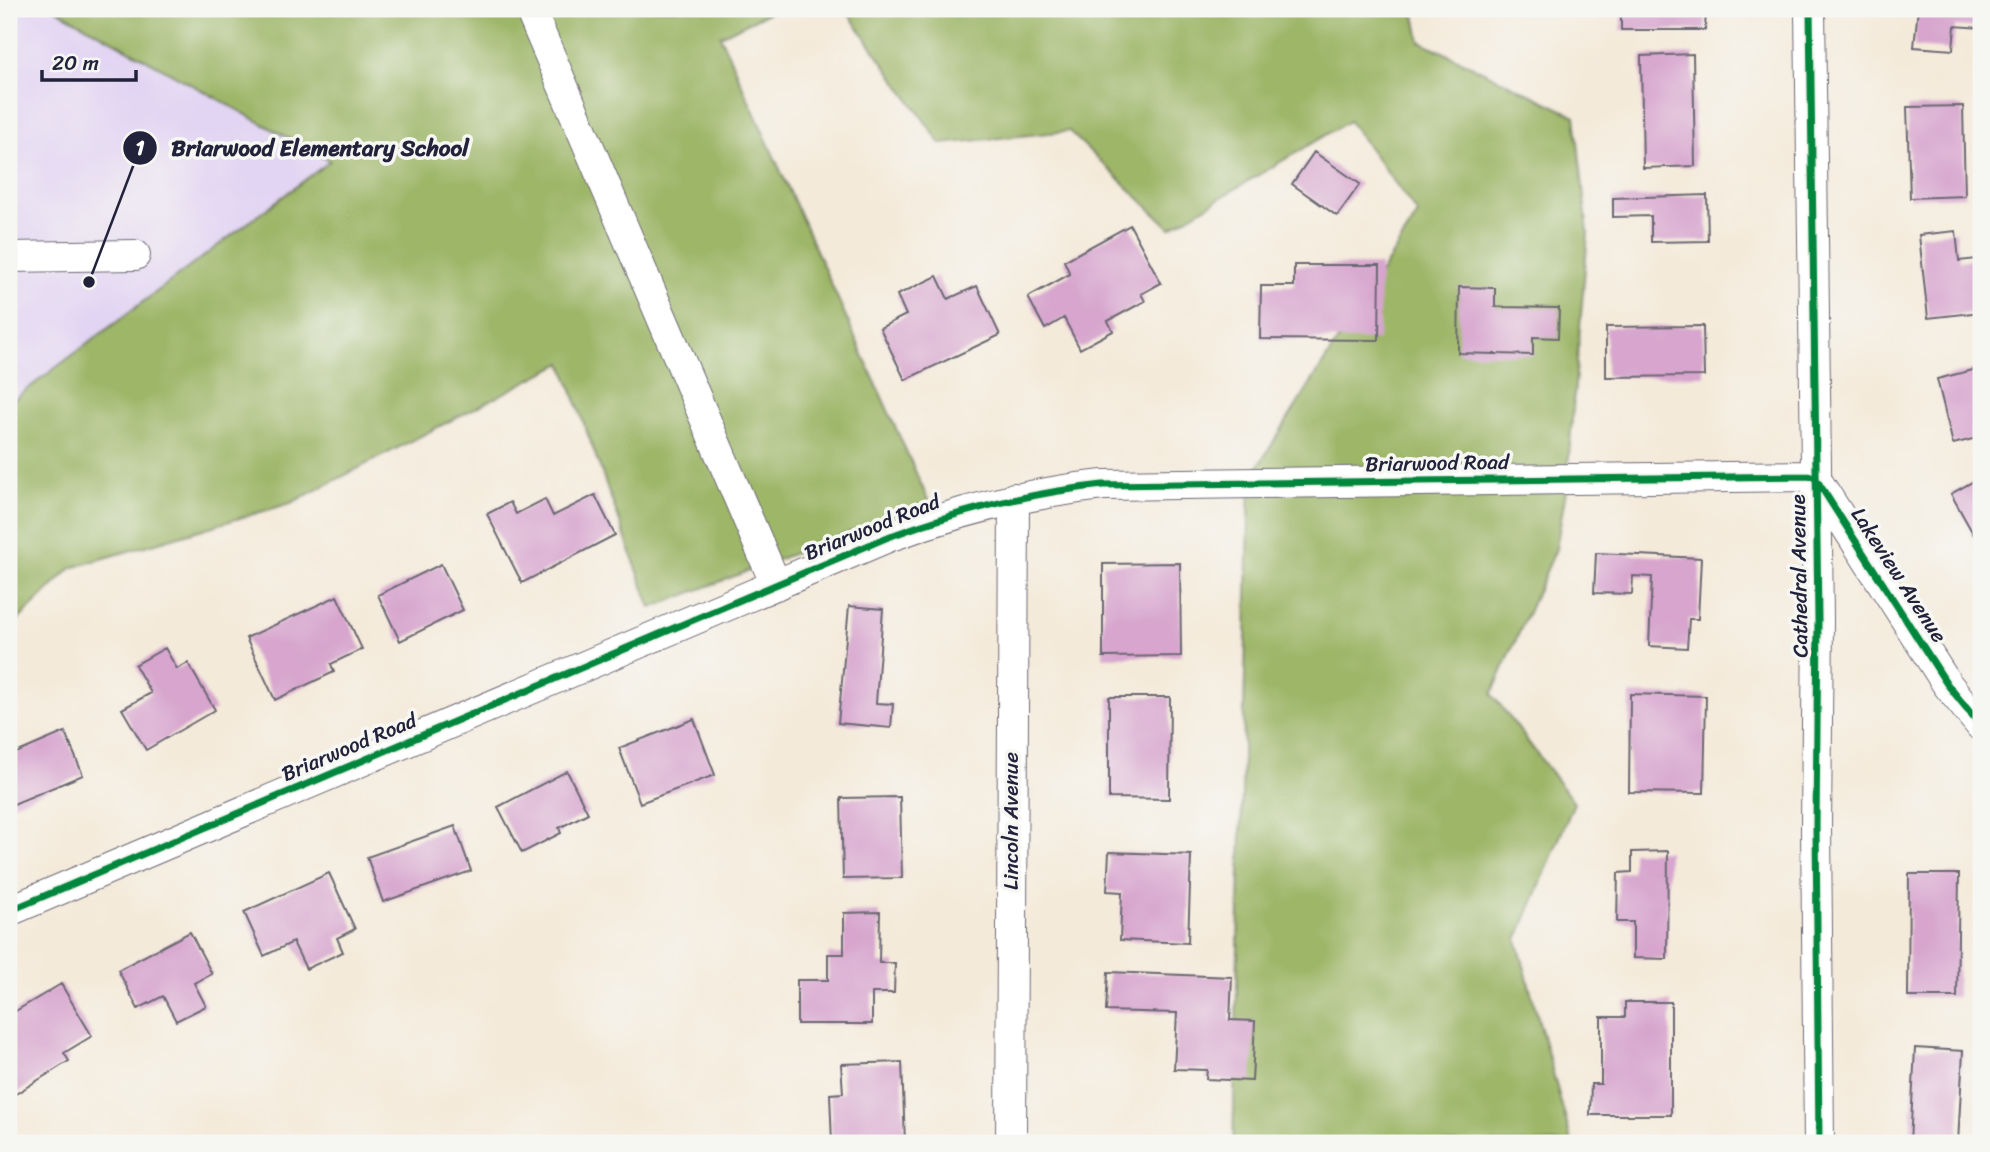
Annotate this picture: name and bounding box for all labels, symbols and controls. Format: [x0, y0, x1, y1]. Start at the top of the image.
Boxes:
scale bar [42, 38, 136, 82]
text: 20 m [52, 44, 99, 82]
callout: Briarwood Elementary School [122, 126, 483, 170]
text: Briarwood Elementary School [171, 128, 470, 169]
text: 1 [135, 129, 145, 167]
street label: Briarwood Road [1365, 443, 1511, 483]
street label: Briarwood Road [798, 482, 948, 572]
street label: Cathedral Avenue [1779, 494, 1819, 658]
street label: Lakeview Avenue [1841, 499, 1958, 651]
street label: Briarwood Road [275, 701, 424, 793]
street label: Lincoln Avenue [992, 752, 1030, 890]

